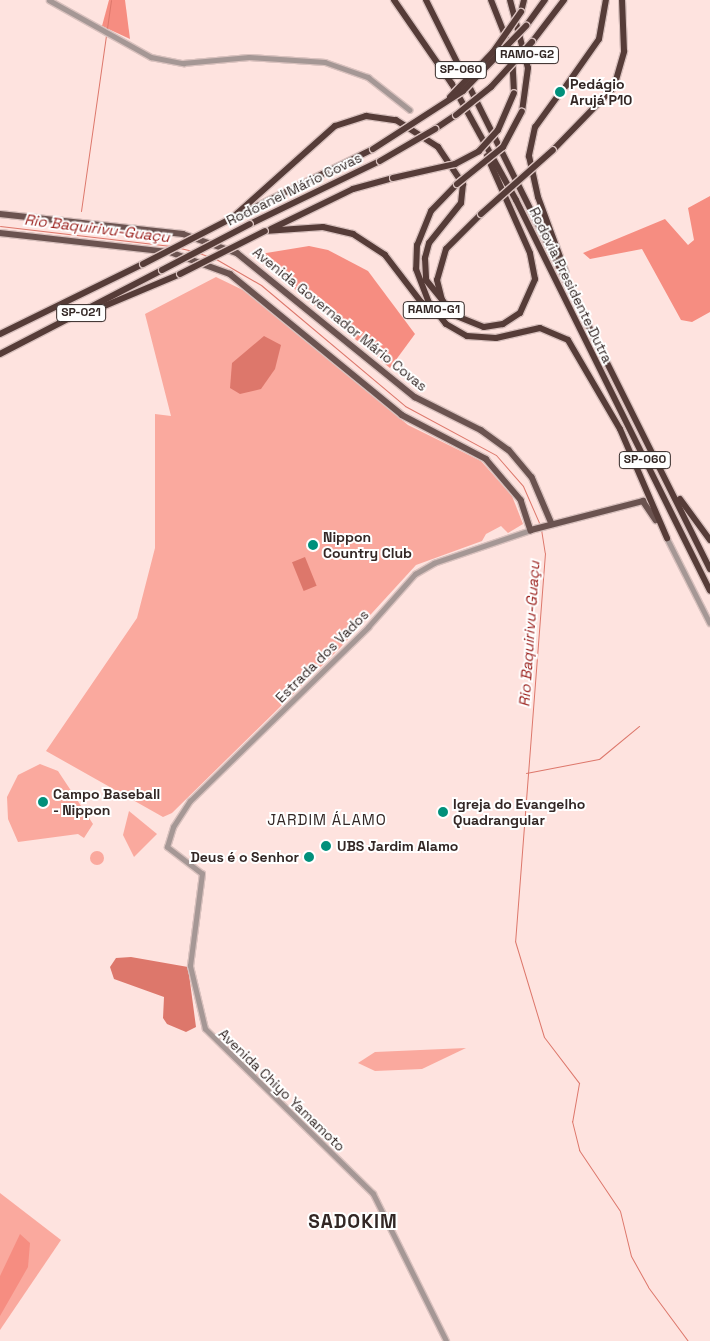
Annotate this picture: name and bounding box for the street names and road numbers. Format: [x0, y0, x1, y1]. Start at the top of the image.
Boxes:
road number: RAMO-G2 [494, 46, 560, 64]
road number: SP-060 [435, 60, 487, 80]
street label: Rodoanel Mário Covas [224, 149, 364, 229]
street label: Rodovia Presidente Dutra [526, 204, 616, 366]
street label: Avenida Governador Mário Covas [249, 243, 431, 395]
road number: RAMO-G1 [403, 300, 465, 320]
road number: SP-021 [56, 304, 106, 322]
road number: SP-060 [619, 450, 671, 470]
street label: Estrada dos Vados [272, 606, 372, 706]
street label: Avenida Chiyo Yamamoto [215, 1025, 349, 1155]

